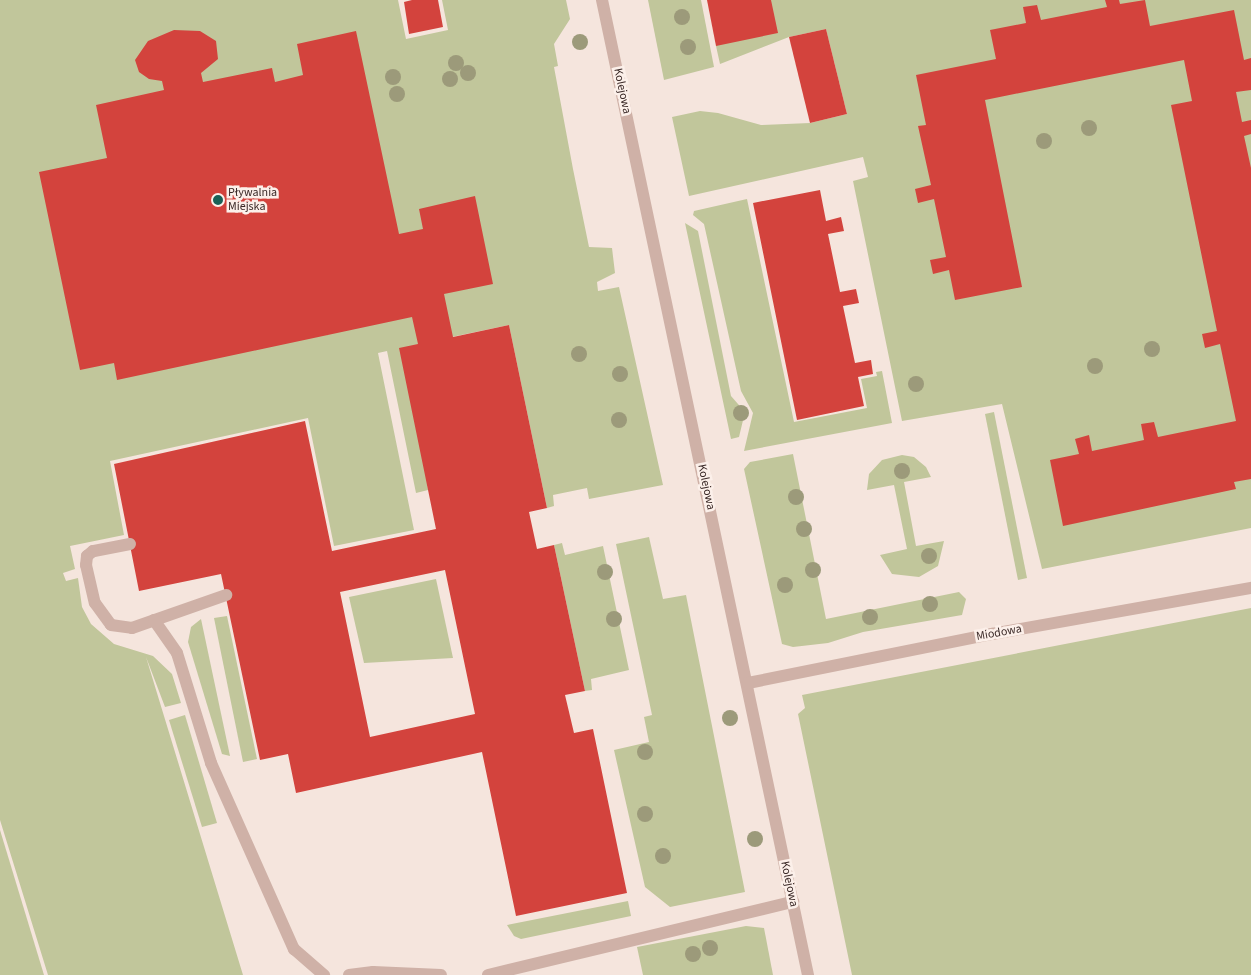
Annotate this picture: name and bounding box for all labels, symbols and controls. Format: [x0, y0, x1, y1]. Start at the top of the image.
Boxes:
street label: Kolejowa [610, 67, 634, 115]
place label: Pływalnia Miejska [228, 186, 277, 214]
marker: Pływalnia Miejska [212, 194, 224, 206]
street label: Kolejowa [694, 463, 718, 511]
street label: Miodowa [975, 622, 1023, 644]
street label: Kolejowa [777, 860, 801, 908]

